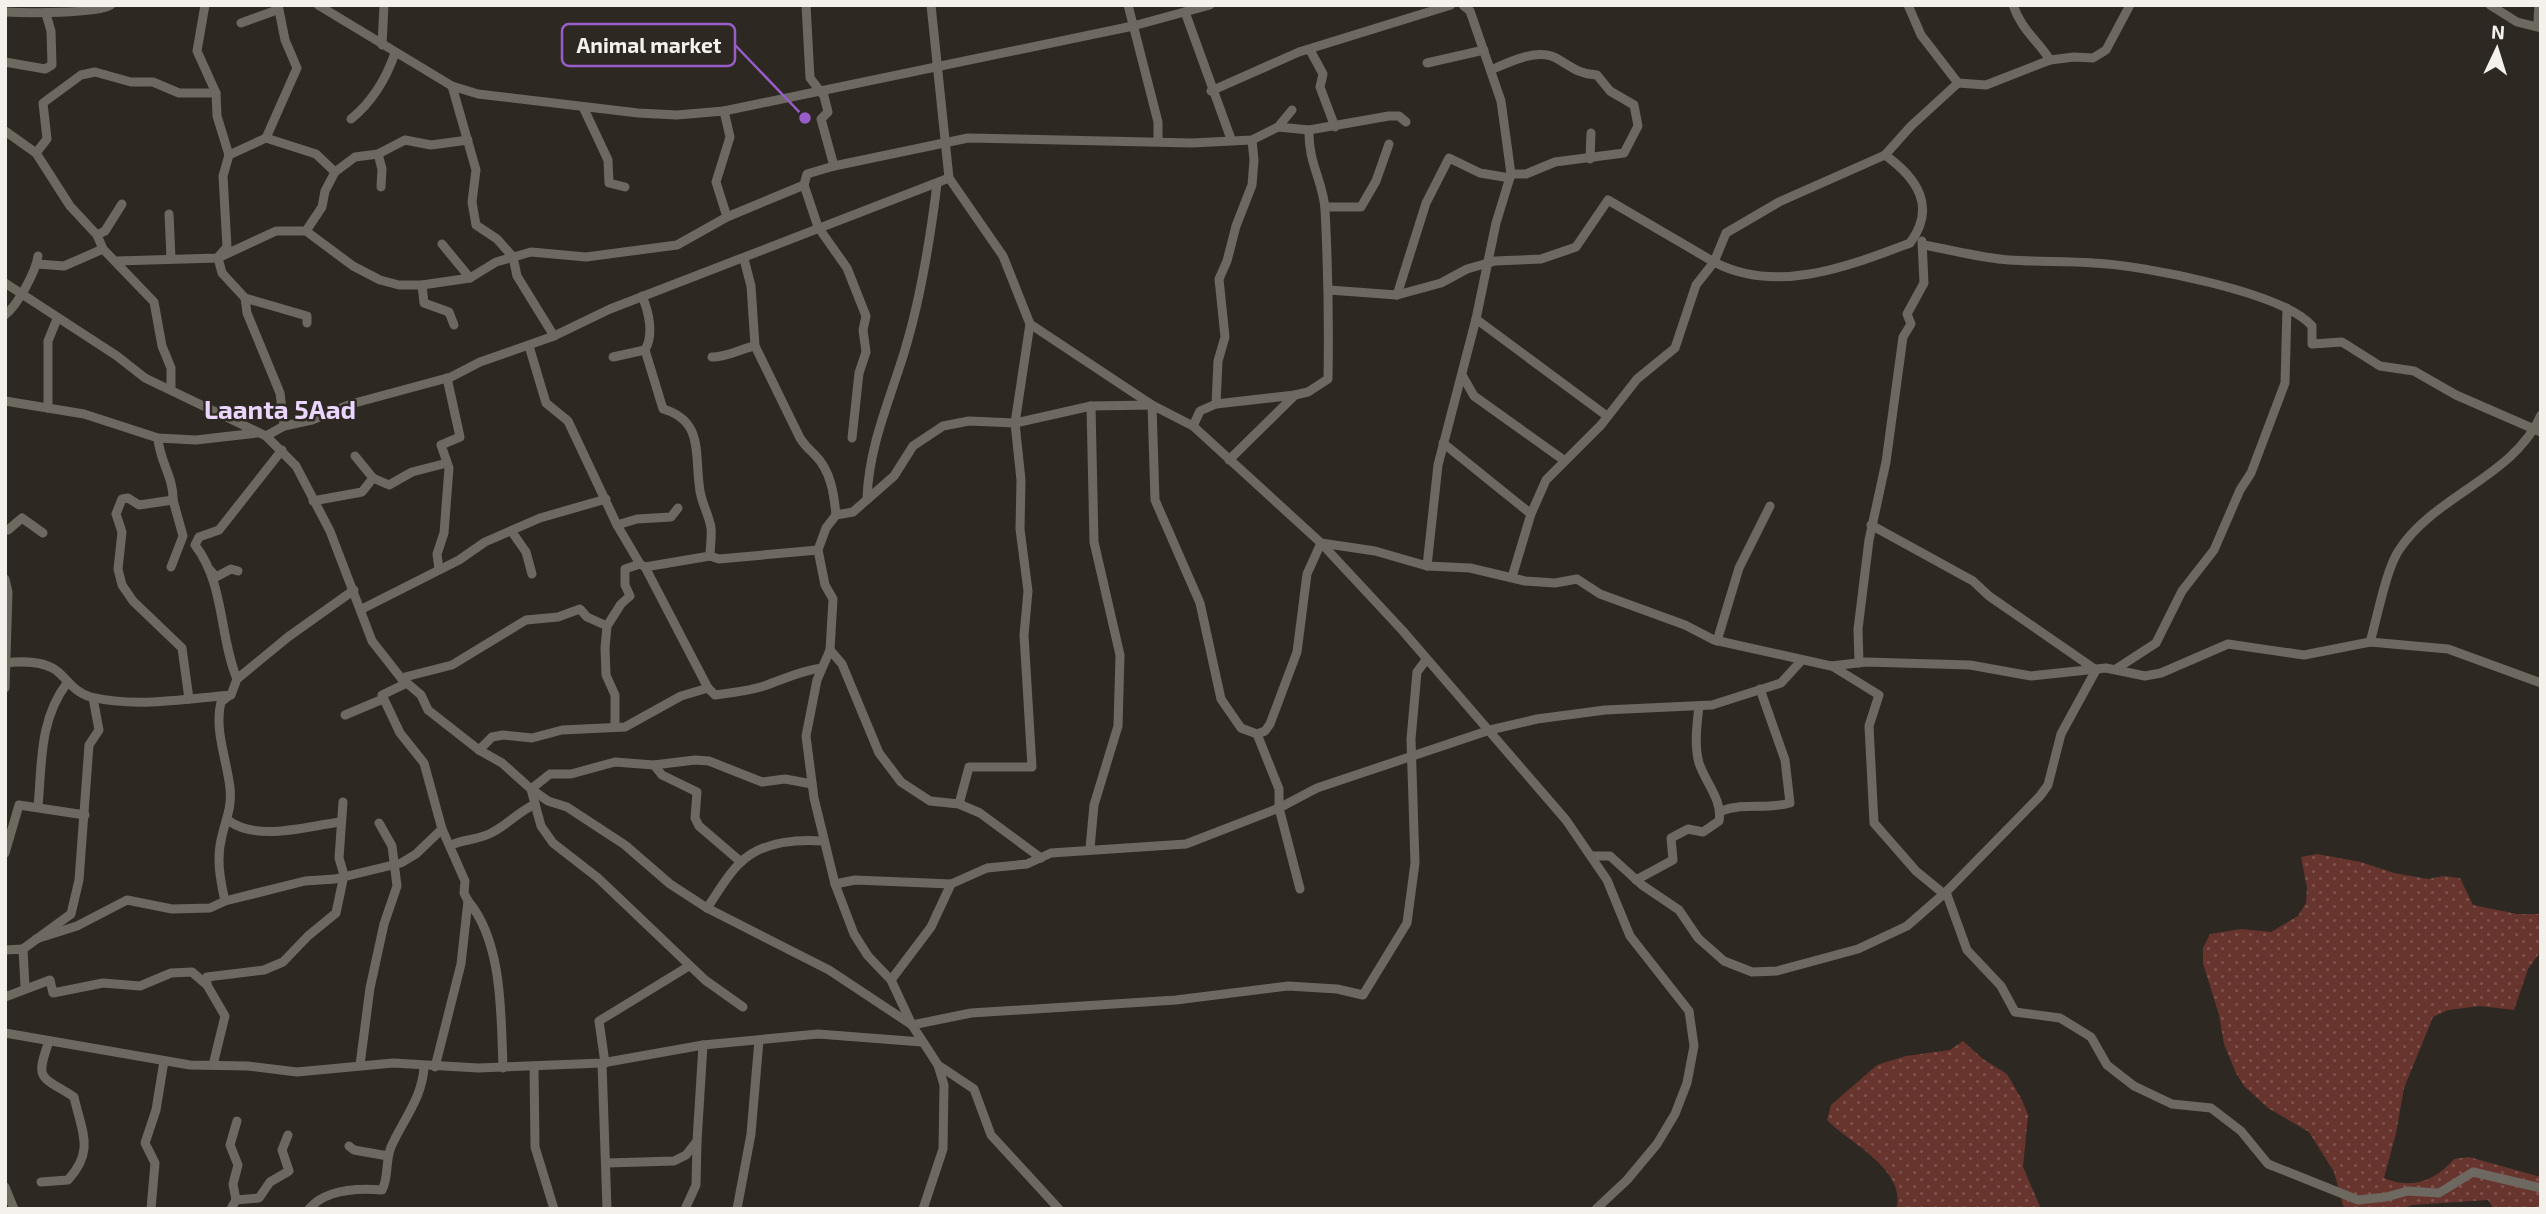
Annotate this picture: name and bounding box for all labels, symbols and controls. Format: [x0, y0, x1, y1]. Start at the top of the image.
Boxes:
north arrow [2462, 14, 2532, 84]
text: N [2491, 20, 2506, 43]
callout: Animal market [562, 24, 735, 66]
text: Animal market [577, 32, 722, 57]
district label: Laanta 5Aad [204, 393, 356, 424]

